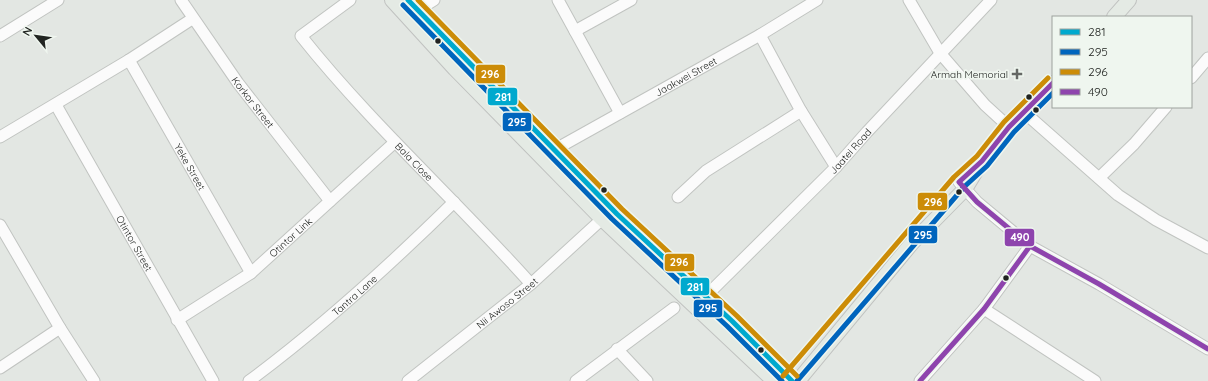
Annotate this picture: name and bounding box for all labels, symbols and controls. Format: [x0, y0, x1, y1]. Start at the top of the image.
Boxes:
north arrow [16, 16, 56, 56]
legend [1052, 16, 1192, 108]
text: N [19, 24, 35, 38]
text: 281 [1088, 24, 1106, 39]
unlabelled marker [433, 36, 443, 46]
text: 295 [1088, 44, 1108, 59]
street label: Jaakwei Street [653, 54, 720, 99]
line badge: 296 [475, 64, 506, 84]
text: 296 [1088, 64, 1108, 79]
text: 296 [481, 67, 499, 81]
place label: Armah Memorial [931, 68, 1008, 81]
marker: Armah Memorial [1011, 68, 1023, 80]
street label: Korkor Street [229, 74, 277, 131]
text: 490 [1088, 84, 1108, 99]
line badge: 281 [487, 87, 518, 106]
text: 281 [495, 90, 511, 104]
unlabelled marker [1024, 92, 1034, 102]
unlabelled marker [1031, 105, 1041, 115]
line badge: 295 [502, 112, 532, 132]
text: 295 [508, 115, 526, 129]
street label: Jaatei Road [827, 126, 874, 177]
street label: Bala Close [392, 140, 436, 184]
street label: Yeke Street [171, 141, 208, 193]
unlabelled marker [599, 185, 609, 195]
unlabelled marker [954, 187, 964, 197]
line badge: 296 [917, 192, 948, 211]
text: 296 [924, 195, 942, 209]
street label: Otintor Street [113, 213, 156, 274]
street label: Otintor Link [267, 215, 315, 260]
line badge: 295 [908, 225, 938, 244]
text: 295 [914, 228, 932, 242]
line badge: 490 [1004, 228, 1035, 247]
text: 490 [1010, 230, 1030, 244]
line badge: 296 [664, 253, 695, 272]
text: 296 [670, 255, 688, 269]
street label: Tantra Lane [330, 272, 380, 319]
unlabelled marker [1001, 273, 1011, 283]
street label: Nii Awoso Street [474, 274, 541, 332]
line badge: 281 [680, 277, 710, 296]
text: 281 [687, 280, 703, 294]
line badge: 295 [693, 299, 723, 318]
text: 295 [699, 301, 717, 315]
unlabelled marker [756, 345, 766, 355]

